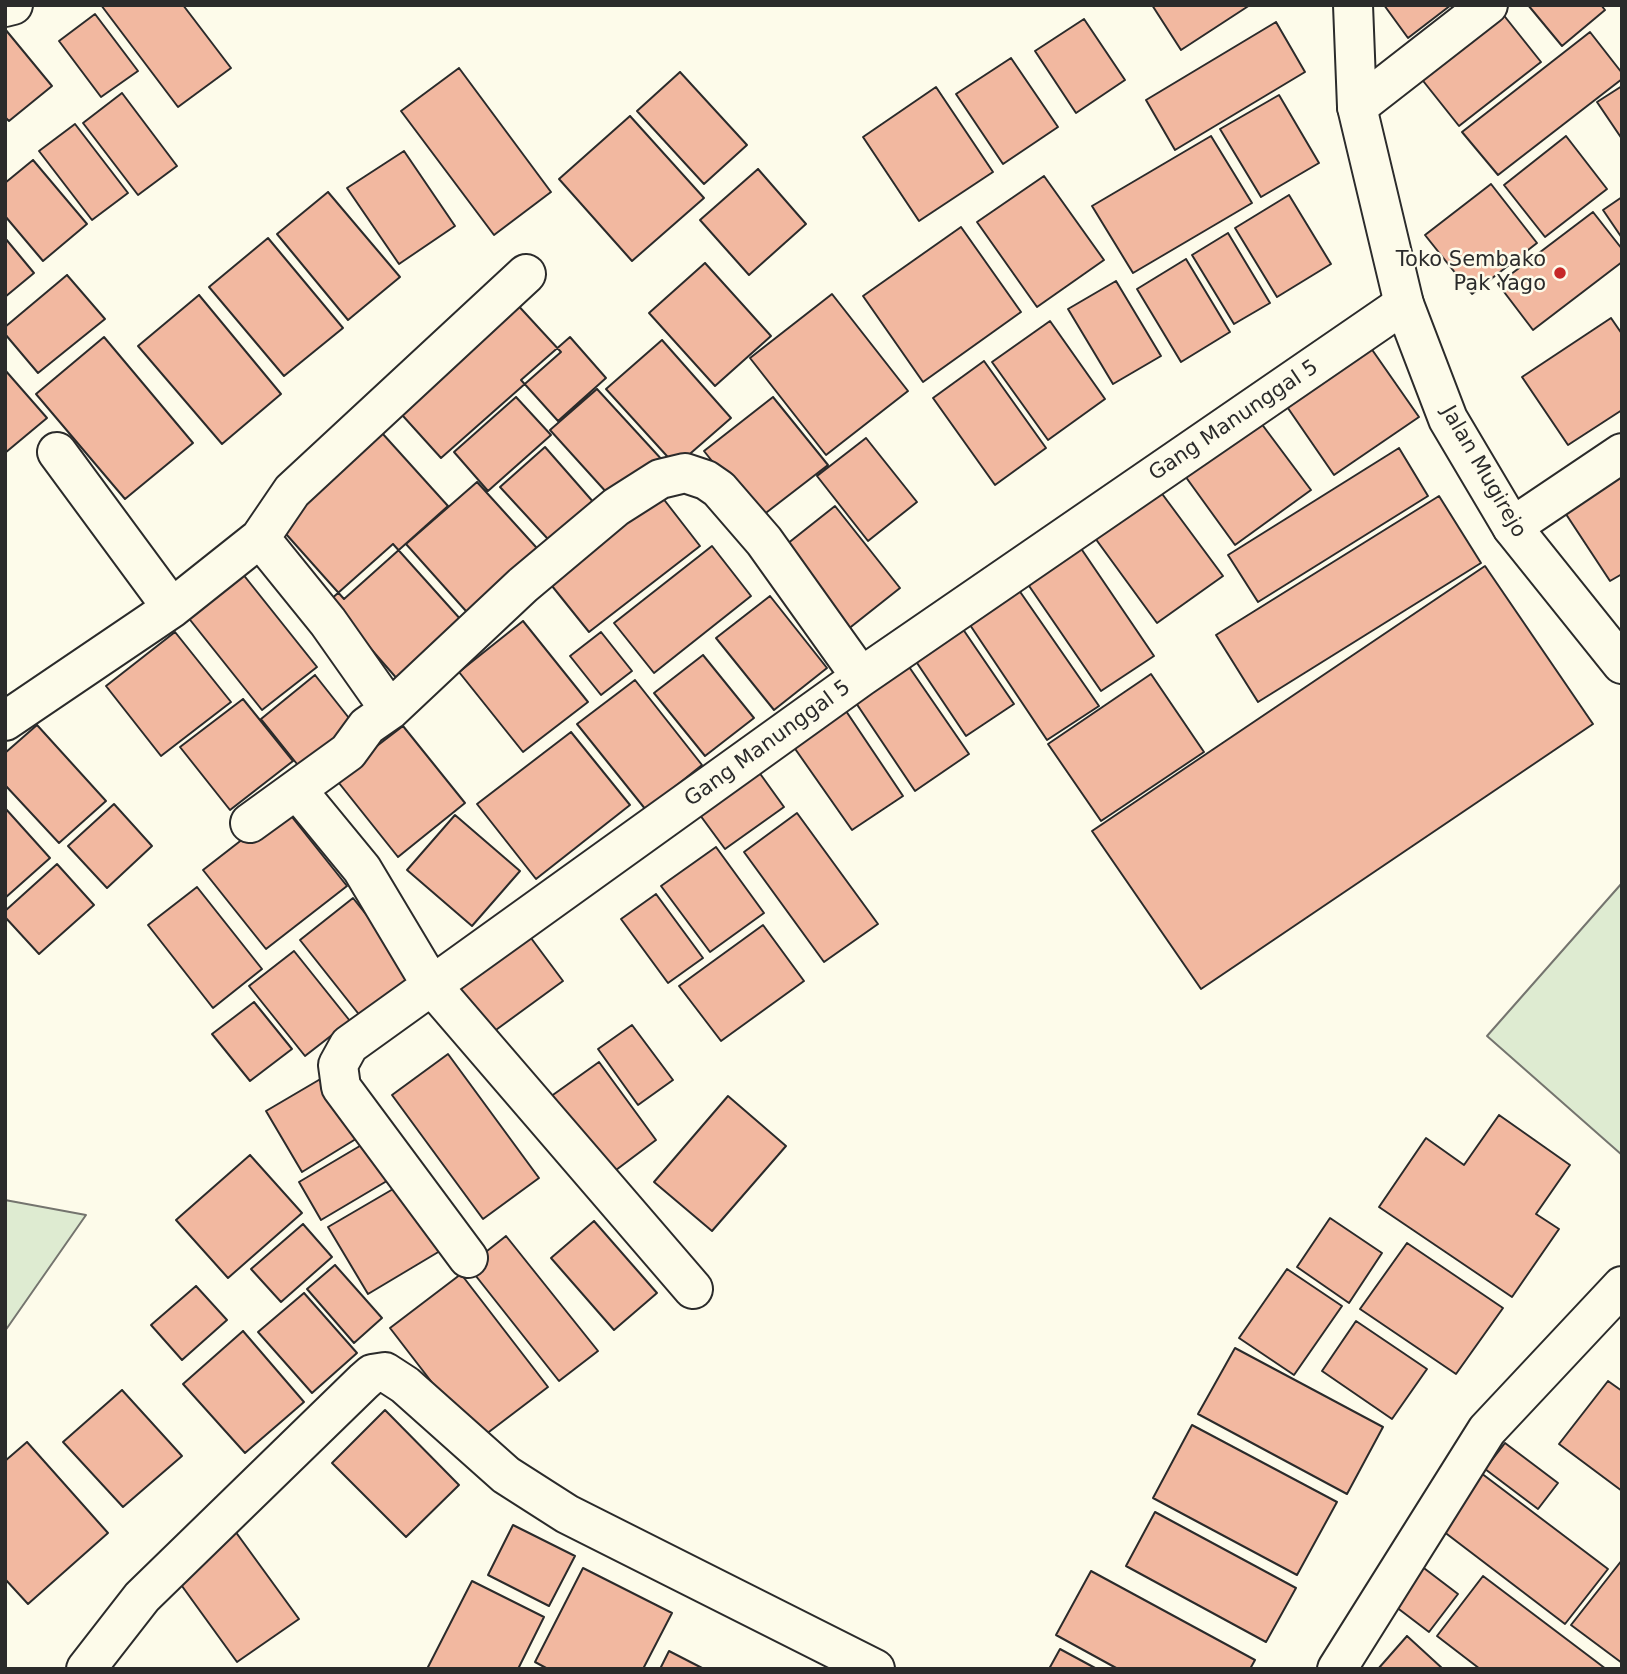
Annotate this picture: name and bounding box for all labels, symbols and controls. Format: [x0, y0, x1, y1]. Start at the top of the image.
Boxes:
place label: Toko Sembako Pak Yago [1396, 248, 1546, 298]
marker: Toko Sembako Pak Yago [1552, 265, 1568, 281]
street label: Gang Manunggal 5 [1145, 355, 1323, 487]
street label: Jalan Mugirejo [1435, 402, 1531, 542]
street label: Gang Manunggal 5 [680, 675, 856, 813]

